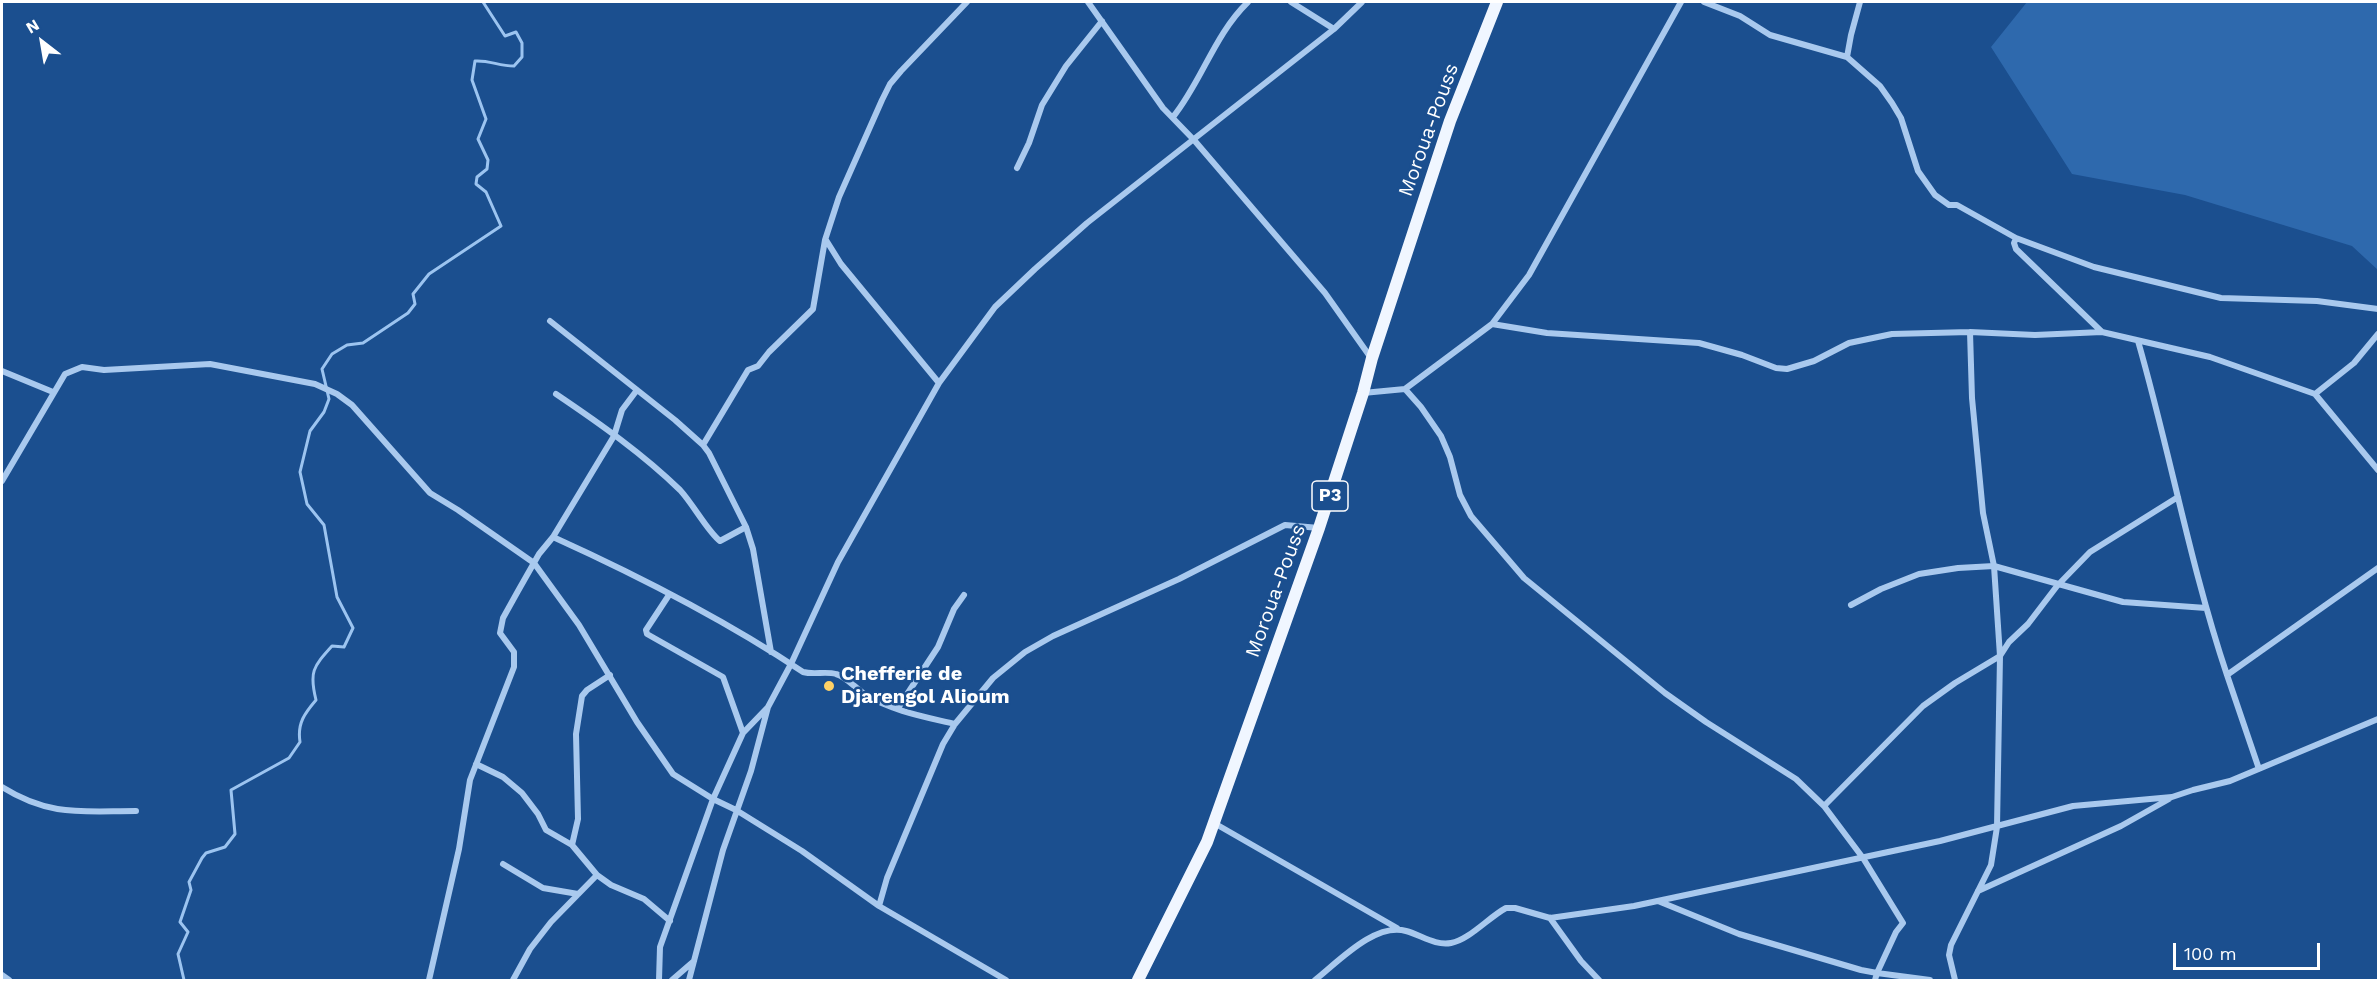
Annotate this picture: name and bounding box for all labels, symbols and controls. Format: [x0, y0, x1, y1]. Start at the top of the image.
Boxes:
north arrow [12, 12, 72, 72]
text: N [22, 15, 42, 37]
street label: Moroua-Pouss [1394, 60, 1464, 200]
road number: P3 [1312, 481, 1348, 511]
street label: Moroua-Pouss [1241, 521, 1311, 661]
place label: Chefferie de Djarengol Alioum [841, 662, 1010, 709]
marker: Chefferie de Djarengol Alioum [822, 679, 836, 693]
scale bar [2176, 931, 2323, 969]
text: 100 m [2184, 943, 2237, 964]

